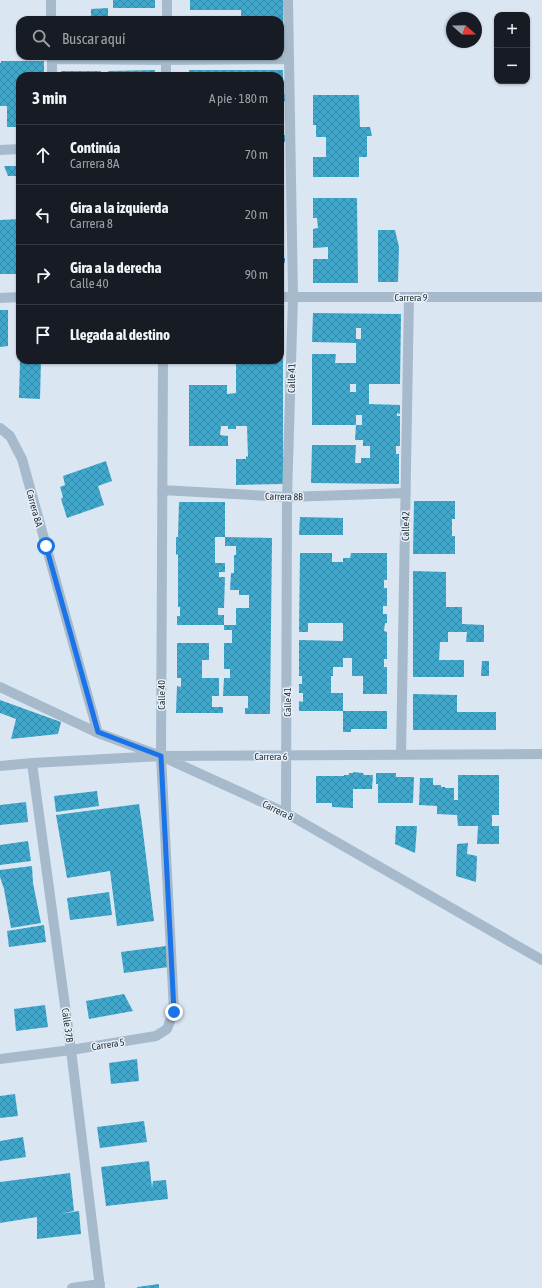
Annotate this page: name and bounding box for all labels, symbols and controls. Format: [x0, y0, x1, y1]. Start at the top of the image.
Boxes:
north arrow [446, 12, 482, 48]
map controls [494, 12, 530, 84]
button: + [494, 12, 530, 48]
search box [16, 16, 284, 60]
icon: search [30, 27, 52, 49]
text: Buscar aquí [62, 30, 125, 47]
button: − [494, 48, 530, 84]
text: 3 min [32, 88, 67, 108]
text: A pie · 180 m [209, 91, 268, 106]
text: Continúa [70, 139, 120, 156]
icon: ahead [32, 144, 54, 166]
text: 70 m [245, 147, 268, 162]
text: Carrera 8A [70, 156, 119, 171]
text: Gira a la izquierda [70, 199, 168, 216]
icon: left [32, 204, 54, 226]
text: 20 m [245, 207, 268, 222]
text: Carrera 8 [70, 216, 113, 231]
text: Gira a la derecha [70, 259, 161, 276]
icon: right [32, 264, 54, 286]
text: 90 m [245, 267, 268, 282]
text: Calle 40 [70, 276, 109, 291]
street label: Carrera 9 [394, 292, 428, 303]
icon: arrive [32, 324, 54, 346]
text: Llegada al destino [70, 326, 170, 343]
street label: Calle 41 [286, 363, 297, 393]
street label: Carrera 8A [24, 488, 45, 528]
street label: Carrera 8B [265, 491, 303, 502]
street label: Calle 42 [400, 511, 411, 541]
route start [37, 537, 55, 555]
street label: Calle 40 [156, 680, 167, 710]
street label: Calle 41 [282, 687, 293, 717]
street label: Carrera 6 [254, 751, 288, 762]
street label: Carrera 8 [261, 798, 295, 823]
route end [165, 1003, 183, 1021]
street label: Calle 37B [60, 1007, 75, 1043]
street label: Carrera 5 [91, 1036, 126, 1053]

